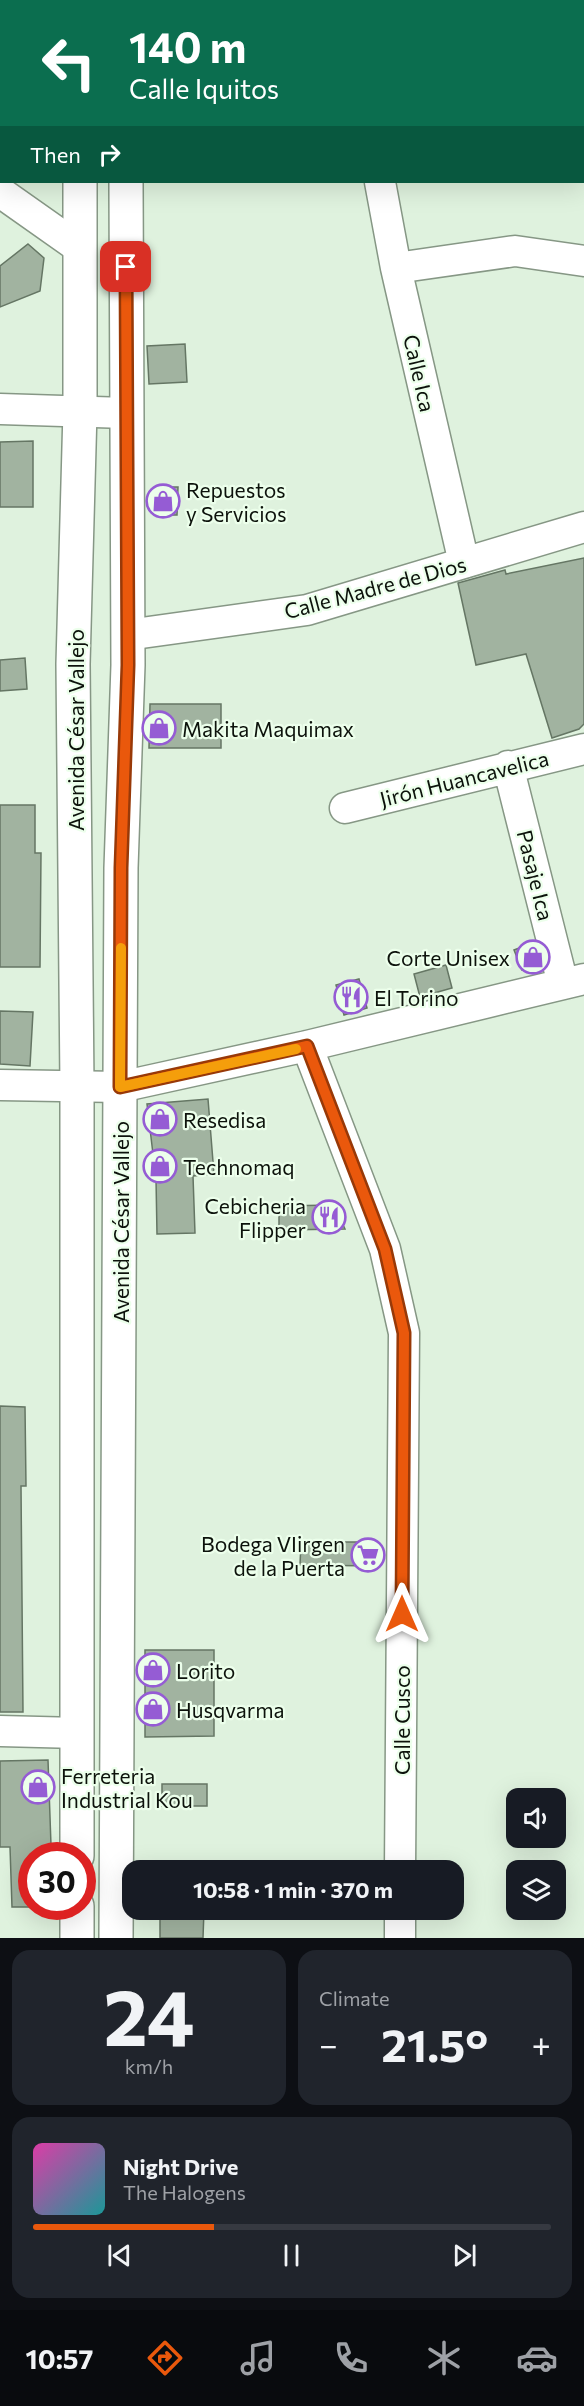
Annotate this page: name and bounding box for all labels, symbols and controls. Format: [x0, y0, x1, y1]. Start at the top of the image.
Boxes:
text: 140 m [129, 20, 246, 72]
icon: left [30, 24, 108, 102]
text: Calle Iquitos [129, 72, 279, 105]
icon: right [93, 138, 126, 171]
text: Then [30, 141, 81, 168]
pin [100, 241, 151, 292]
icon: arrive [109, 250, 142, 283]
street label: Calle Ica [399, 332, 441, 414]
place label: Repuestos y Servicios [186, 477, 287, 526]
shop icon: Repuestos y Servicios [145, 483, 181, 519]
street label: Calle Madre de Dios [281, 551, 469, 623]
street label: Avenida César Vallejo [63, 629, 88, 831]
shop icon: Makita Maquimax [141, 710, 177, 746]
place label: Makita Maquimax [182, 716, 354, 741]
street label: Jirón Huancavelica [377, 745, 551, 811]
street label: Pasaje Ica [513, 827, 559, 923]
shop icon: Corte Unisex [515, 939, 551, 975]
place label: Corte Unisex [387, 945, 510, 970]
restaurant icon: El Torino [333, 979, 369, 1015]
place label: El Torino [374, 985, 459, 1010]
shop icon: Resedisa [142, 1101, 178, 1137]
place label: Resedisa [183, 1107, 266, 1132]
street label: Avenida César Vallejo [108, 1121, 133, 1323]
shop icon: Technomaq [142, 1148, 178, 1184]
place label: Technomaq [183, 1154, 295, 1179]
place label: Cebicheria Flipper [204, 1193, 306, 1242]
restaurant icon: Cebicheria Flipper [311, 1199, 347, 1235]
place label: Bodega VIirgen de la Puerta [201, 1531, 345, 1580]
supermarket icon: Bodega VIirgen de la Puerta [350, 1537, 386, 1573]
position arrow [370, 1582, 434, 1646]
shop icon: Lorito [135, 1652, 171, 1688]
place label: Lorito [176, 1658, 235, 1683]
street label: Calle Cusco [389, 1665, 414, 1775]
shop icon: Husqvarma [135, 1691, 171, 1727]
place label: Husqvarma [176, 1697, 285, 1722]
place label: Ferreteria Industrial Kou [61, 1763, 193, 1812]
shop icon: Ferreteria Industrial Kou [20, 1769, 56, 1805]
map controls [506, 1788, 566, 1920]
button: sound [506, 1788, 566, 1848]
speed limit sign: 30 [18, 1842, 96, 1920]
button: layers [506, 1860, 566, 1920]
text: 10:58 · 1 min · 370 m [193, 1876, 393, 1903]
text: 24 [103, 1967, 195, 2062]
text: Climate [319, 1986, 389, 2010]
text: 21.5° [381, 2016, 488, 2071]
text: − [319, 2023, 338, 2064]
text: + [532, 2023, 551, 2064]
text: km/h [125, 2054, 173, 2078]
text: Night Drive [123, 2153, 238, 2180]
text: The Halogens [123, 2180, 246, 2204]
icon: previous [103, 2239, 136, 2272]
icon: pause [275, 2239, 308, 2272]
icon: next [448, 2239, 481, 2272]
icon: directions [144, 2337, 186, 2379]
icon: music [237, 2337, 279, 2379]
icon: phone [330, 2337, 372, 2379]
icon: climate [423, 2337, 465, 2379]
icon: car [516, 2337, 558, 2379]
text: 10:57 [26, 2342, 93, 2375]

